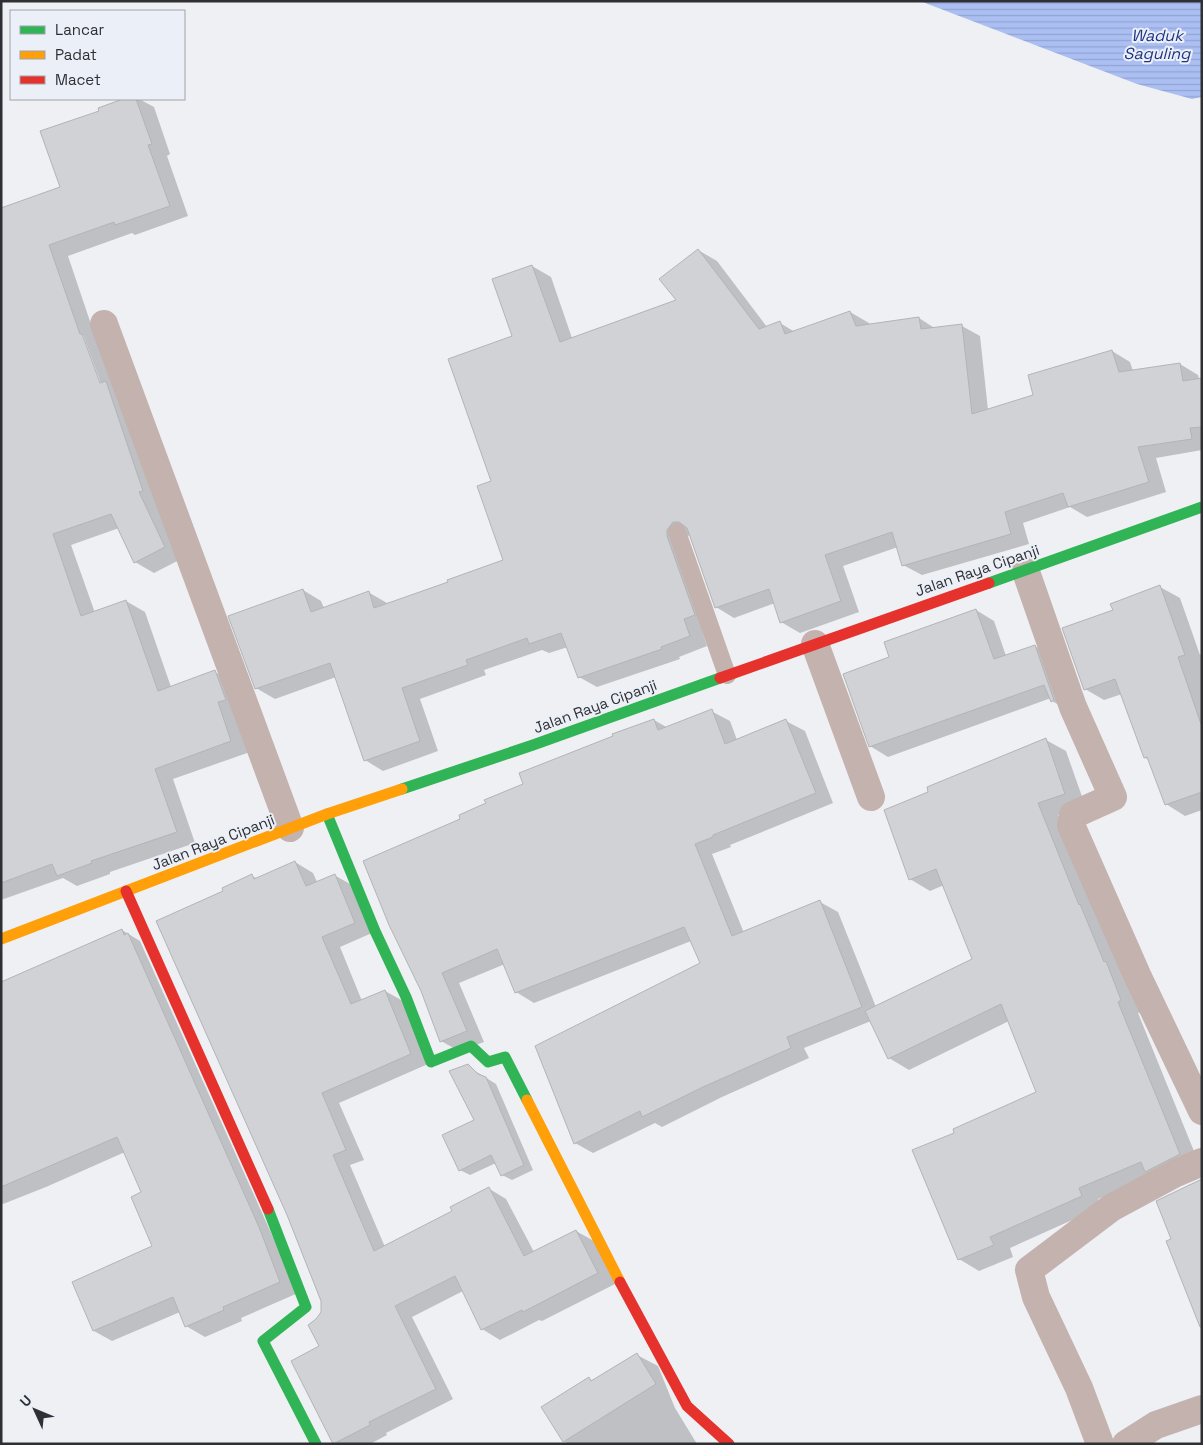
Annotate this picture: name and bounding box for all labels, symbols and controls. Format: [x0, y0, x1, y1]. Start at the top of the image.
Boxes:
legend [10, 10, 185, 100]
text: Lancar [55, 20, 105, 39]
water label: Waduk Saguling [1124, 25, 1191, 64]
text: Padat [55, 45, 97, 64]
text: Macet [55, 70, 101, 89]
street label: Jalan Raya Cipanji [912, 540, 1042, 600]
street label: Jalan Raya Cipanji [531, 675, 659, 737]
street label: Jalan Raya Cipanji [149, 810, 277, 874]
north arrow [10, 1385, 60, 1435]
text: U [16, 1391, 35, 1411]

